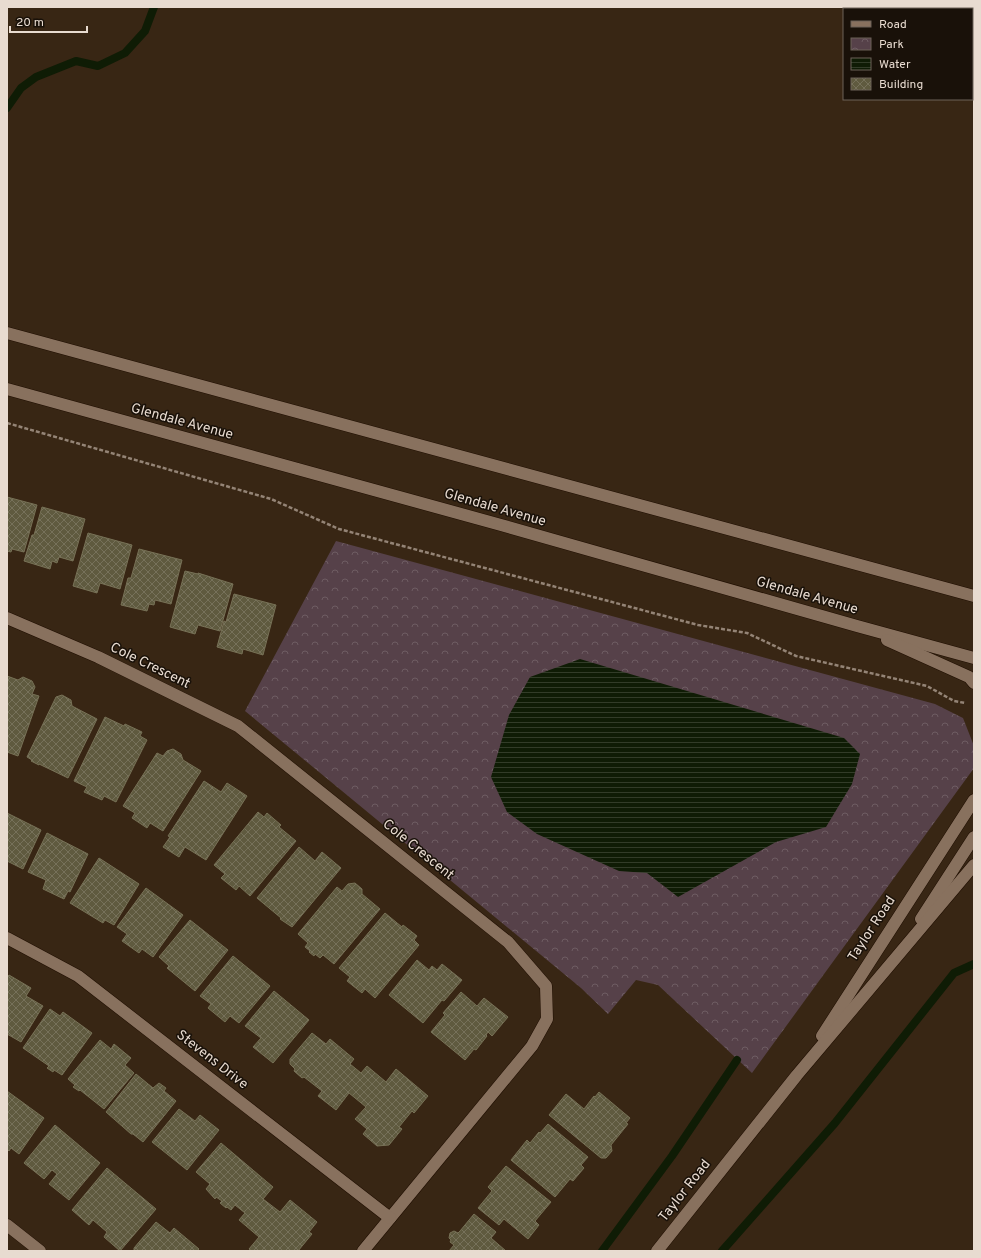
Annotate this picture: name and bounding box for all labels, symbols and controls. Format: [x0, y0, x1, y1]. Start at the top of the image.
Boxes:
scale bar [10, 8, 87, 34]
legend [843, 8, 973, 100]
text: 20 m [16, 15, 44, 31]
text: Road [879, 17, 907, 33]
text: Park [879, 37, 904, 53]
text: Water [879, 57, 911, 73]
text: Building [879, 77, 923, 93]
street label: Glendale Avenue [129, 400, 235, 444]
street label: Glendale Avenue [442, 485, 548, 531]
street label: Glendale Avenue [754, 573, 860, 619]
street label: Cole Crescent [107, 639, 193, 693]
street label: Cole Crescent [379, 816, 457, 884]
street label: Taylor Road [845, 893, 899, 965]
street label: Stevens Drive [173, 1027, 251, 1093]
street label: Taylor Road [655, 1156, 715, 1226]

